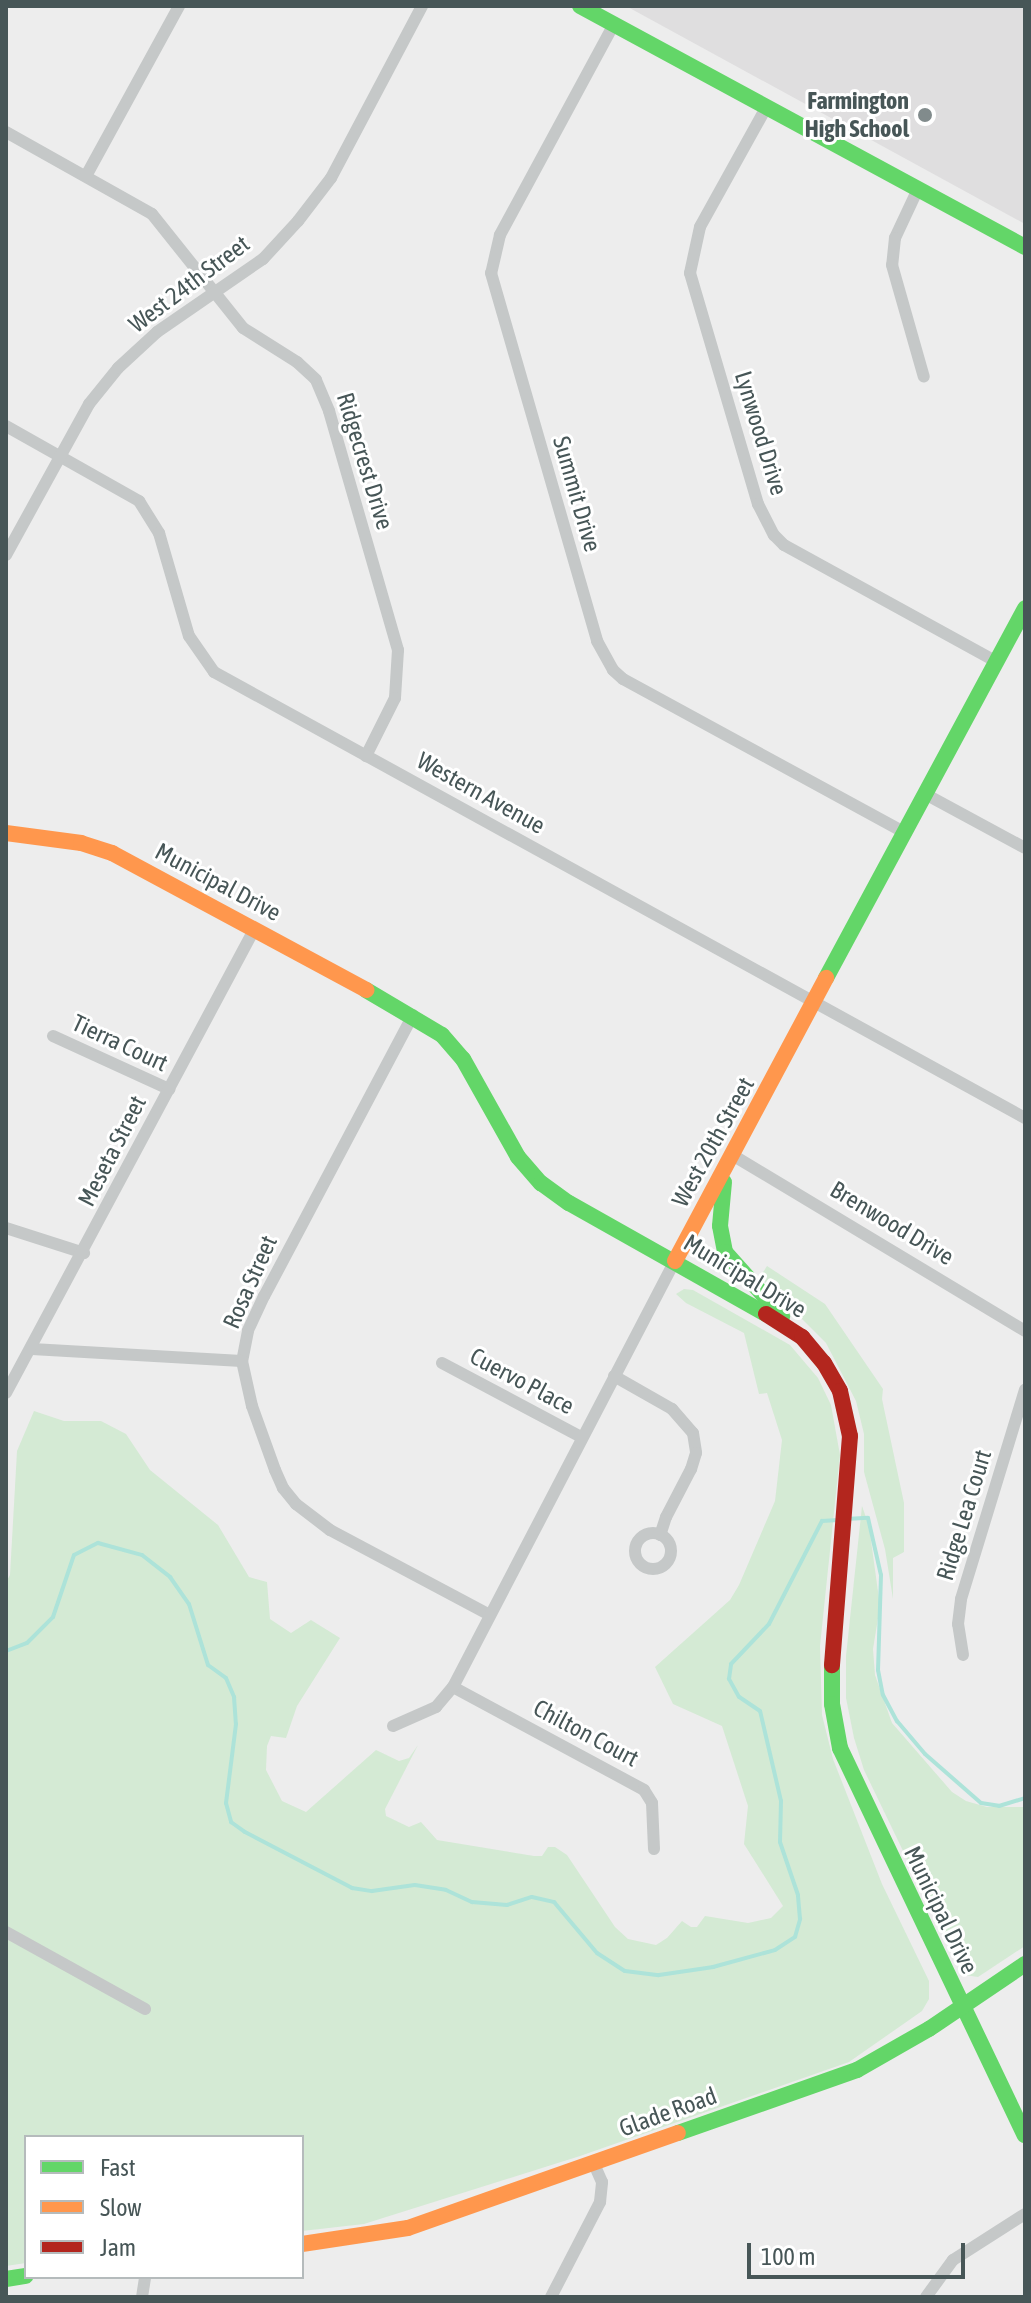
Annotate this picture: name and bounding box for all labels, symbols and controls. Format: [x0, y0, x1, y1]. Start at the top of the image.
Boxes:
place label: Farmington High School [805, 87, 909, 143]
marker: Farmington High School [916, 106, 934, 124]
street label: West 24th Street [123, 229, 255, 339]
street label: Lynwood Drive [729, 368, 793, 498]
street label: Ridgecrest Drive [331, 389, 399, 533]
street label: Summit Drive [547, 433, 607, 555]
street label: Western Avenue [412, 746, 550, 840]
street label: Municipal Drive [150, 837, 286, 927]
street label: Tierra Court [68, 1008, 172, 1078]
street label: West 20th Street [666, 1072, 760, 1212]
street label: Meseta Street [72, 1091, 152, 1211]
street label: Brenwood Drive [825, 1175, 959, 1271]
street label: Municipal Drive [678, 1228, 812, 1324]
street label: Rosa Street [217, 1231, 283, 1333]
street label: Cuervo Place [465, 1342, 579, 1420]
street label: Ridge Lea Court [930, 1446, 998, 1584]
street label: Chilton Court [529, 1693, 643, 1773]
street label: Municipal Drive [898, 1842, 984, 1978]
street label: Glade Road [615, 2081, 721, 2143]
legend [24, 2135, 304, 2279]
text: Fast [100, 2154, 136, 2181]
text: Slow [100, 2194, 142, 2221]
scale bar [751, 2227, 969, 2277]
text: Jam [100, 2234, 136, 2261]
text: 100 m [761, 2243, 815, 2270]

